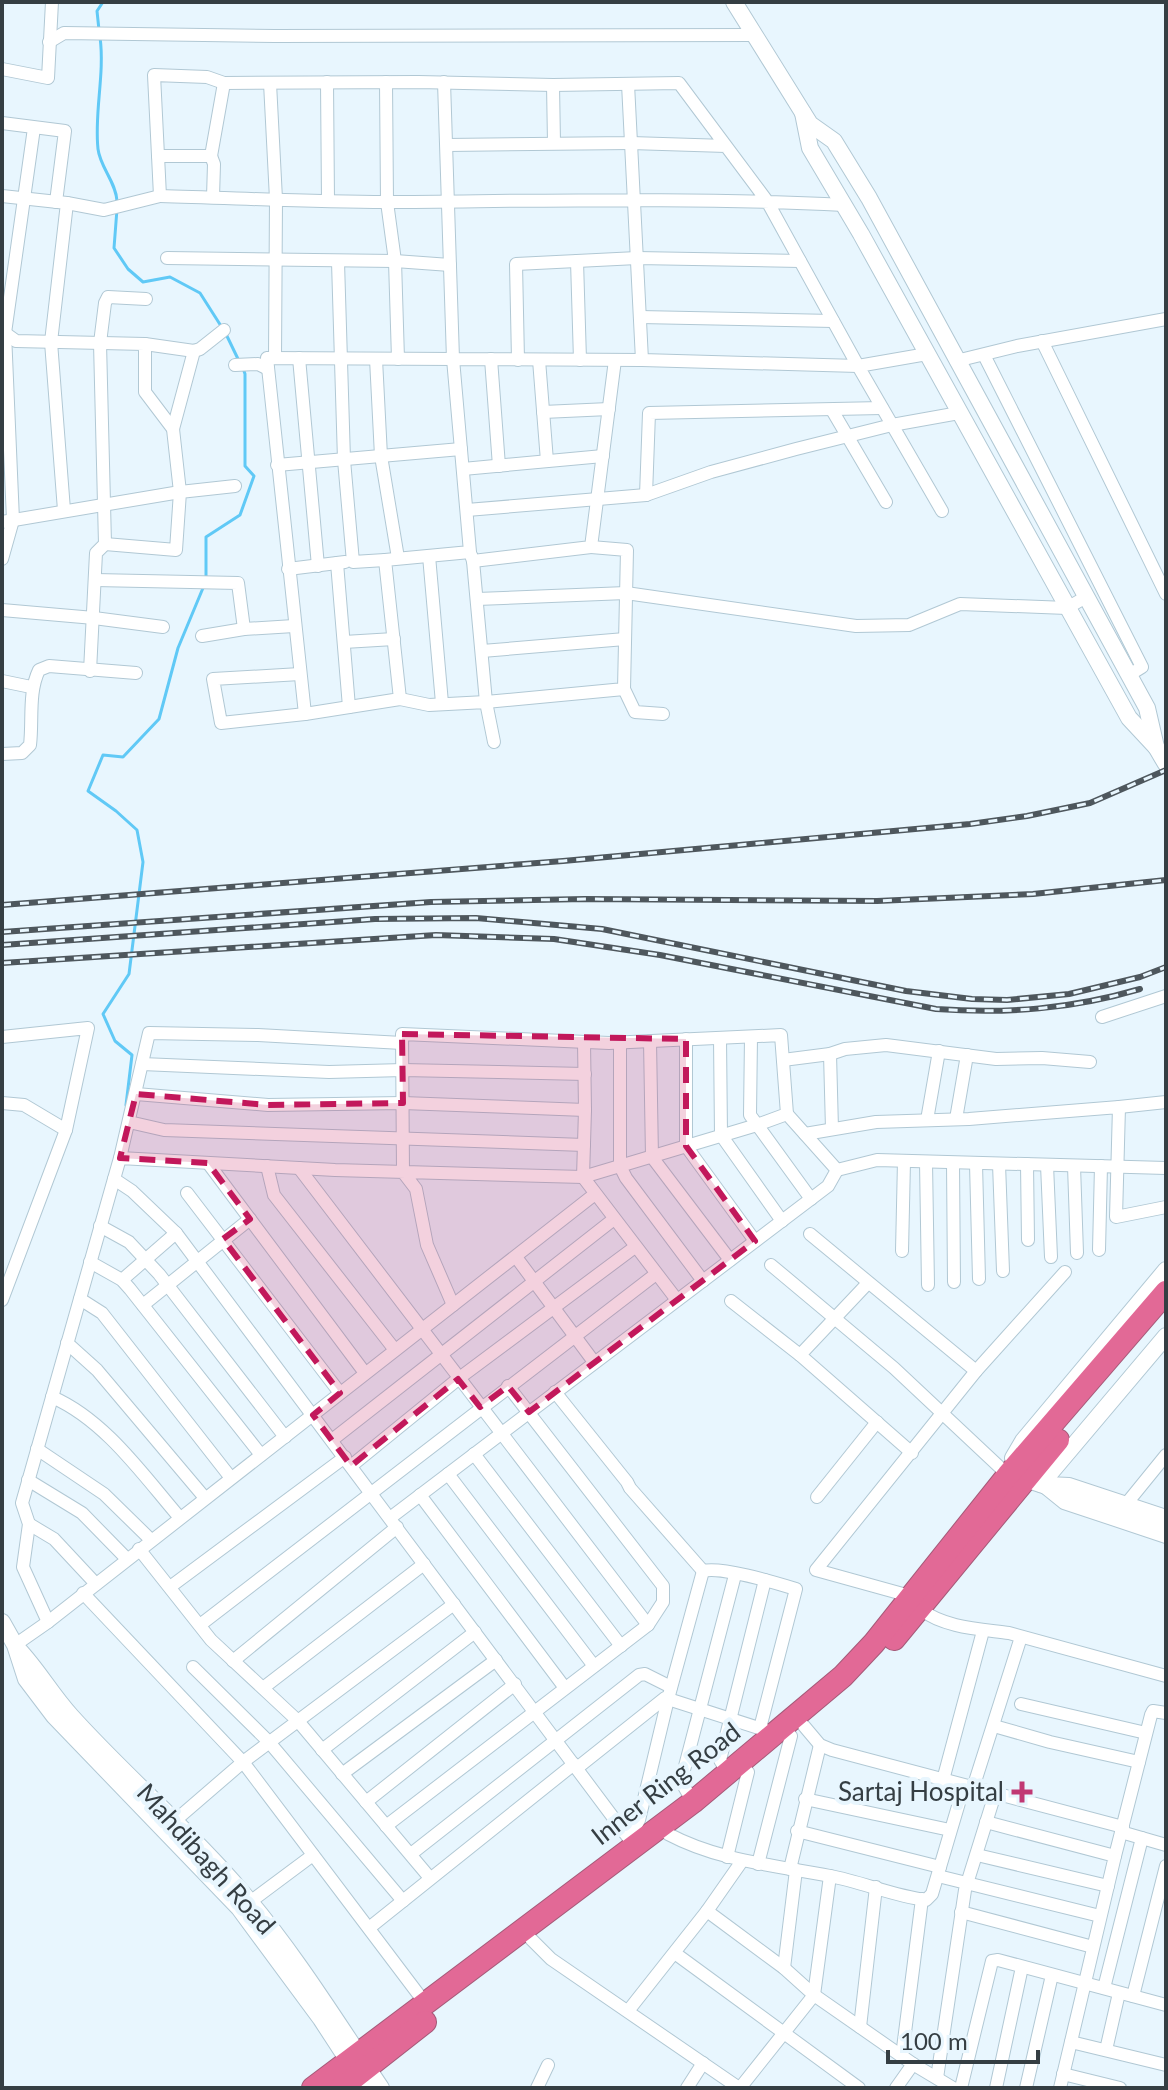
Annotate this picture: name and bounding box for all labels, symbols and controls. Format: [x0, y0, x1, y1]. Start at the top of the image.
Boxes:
street label: Inner Ring Road [585, 1715, 746, 1851]
place label: Sartaj Hospital [838, 1775, 1004, 1807]
street label: Mahdibagh Road [131, 1776, 283, 1940]
marker: Sartaj Hospital [1011, 1781, 1033, 1803]
scale bar [888, 2014, 1038, 2064]
text: 100 m [900, 2026, 968, 2055]

